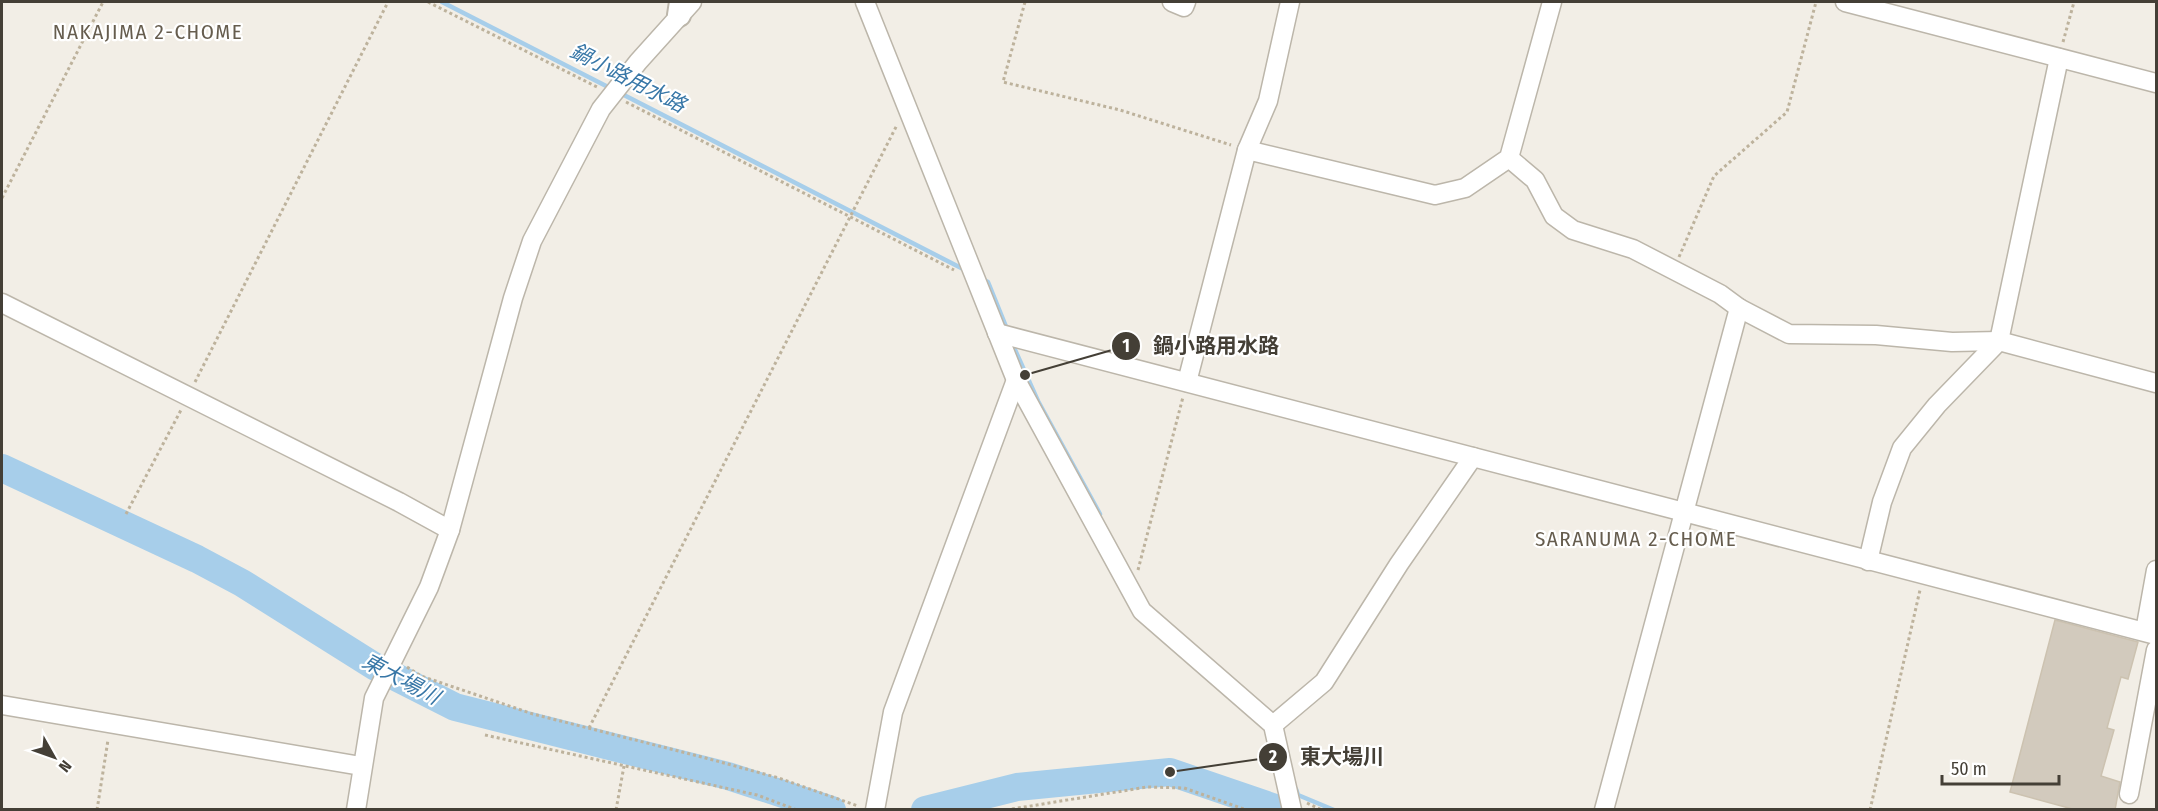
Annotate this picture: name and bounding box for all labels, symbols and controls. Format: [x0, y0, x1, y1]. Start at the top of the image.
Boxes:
district label: NAKAJIMA 2-CHOME [53, 19, 243, 45]
water label: 鍋小路用水路 [566, 38, 692, 119]
callout: 鍋小路用水路 [1111, 326, 1291, 365]
text: 鍋小路用水路 [1153, 333, 1279, 359]
text: 1 [1122, 335, 1130, 357]
district label: SARANUMA 2-CHOME [1535, 526, 1737, 552]
water label: 東大場川 [358, 648, 446, 711]
north arrow [24, 727, 84, 787]
callout: 東大場川 [1258, 737, 1396, 776]
text: 東大場川 [1300, 744, 1384, 770]
text: 2 [1268, 746, 1277, 768]
scale bar [1942, 748, 2059, 786]
text: N [55, 757, 75, 776]
text: 50 m [1951, 758, 1987, 780]

